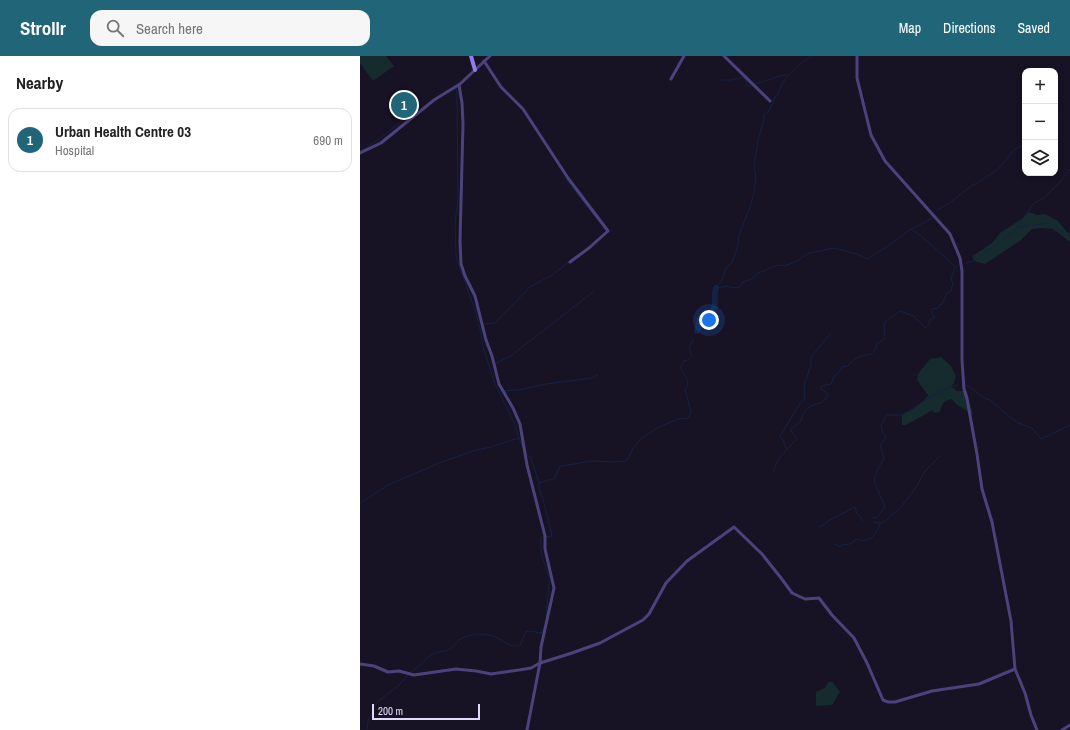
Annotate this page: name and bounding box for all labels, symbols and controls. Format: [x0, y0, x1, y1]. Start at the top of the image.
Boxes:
search box [90, 10, 370, 46]
text: Strollr [20, 15, 66, 41]
icon: search [104, 17, 126, 39]
text: Search here [136, 18, 203, 39]
text: Map [899, 19, 921, 37]
text: Directions [943, 19, 995, 37]
text: Saved [1017, 19, 1050, 37]
map controls [1022, 68, 1058, 176]
button: + [1022, 68, 1058, 104]
text: Nearby [16, 71, 63, 94]
pin: 1 [391, 90, 417, 120]
button: − [1022, 104, 1058, 140]
text: Urban Health Centre 03 [55, 121, 191, 142]
text: 1 [27, 132, 33, 149]
text: 690 m [313, 132, 343, 149]
button: layers [1022, 140, 1058, 176]
text: Hospital [55, 142, 94, 159]
your location [699, 310, 719, 330]
scale bar [372, 702, 480, 721]
text: 200 m [378, 704, 403, 718]

